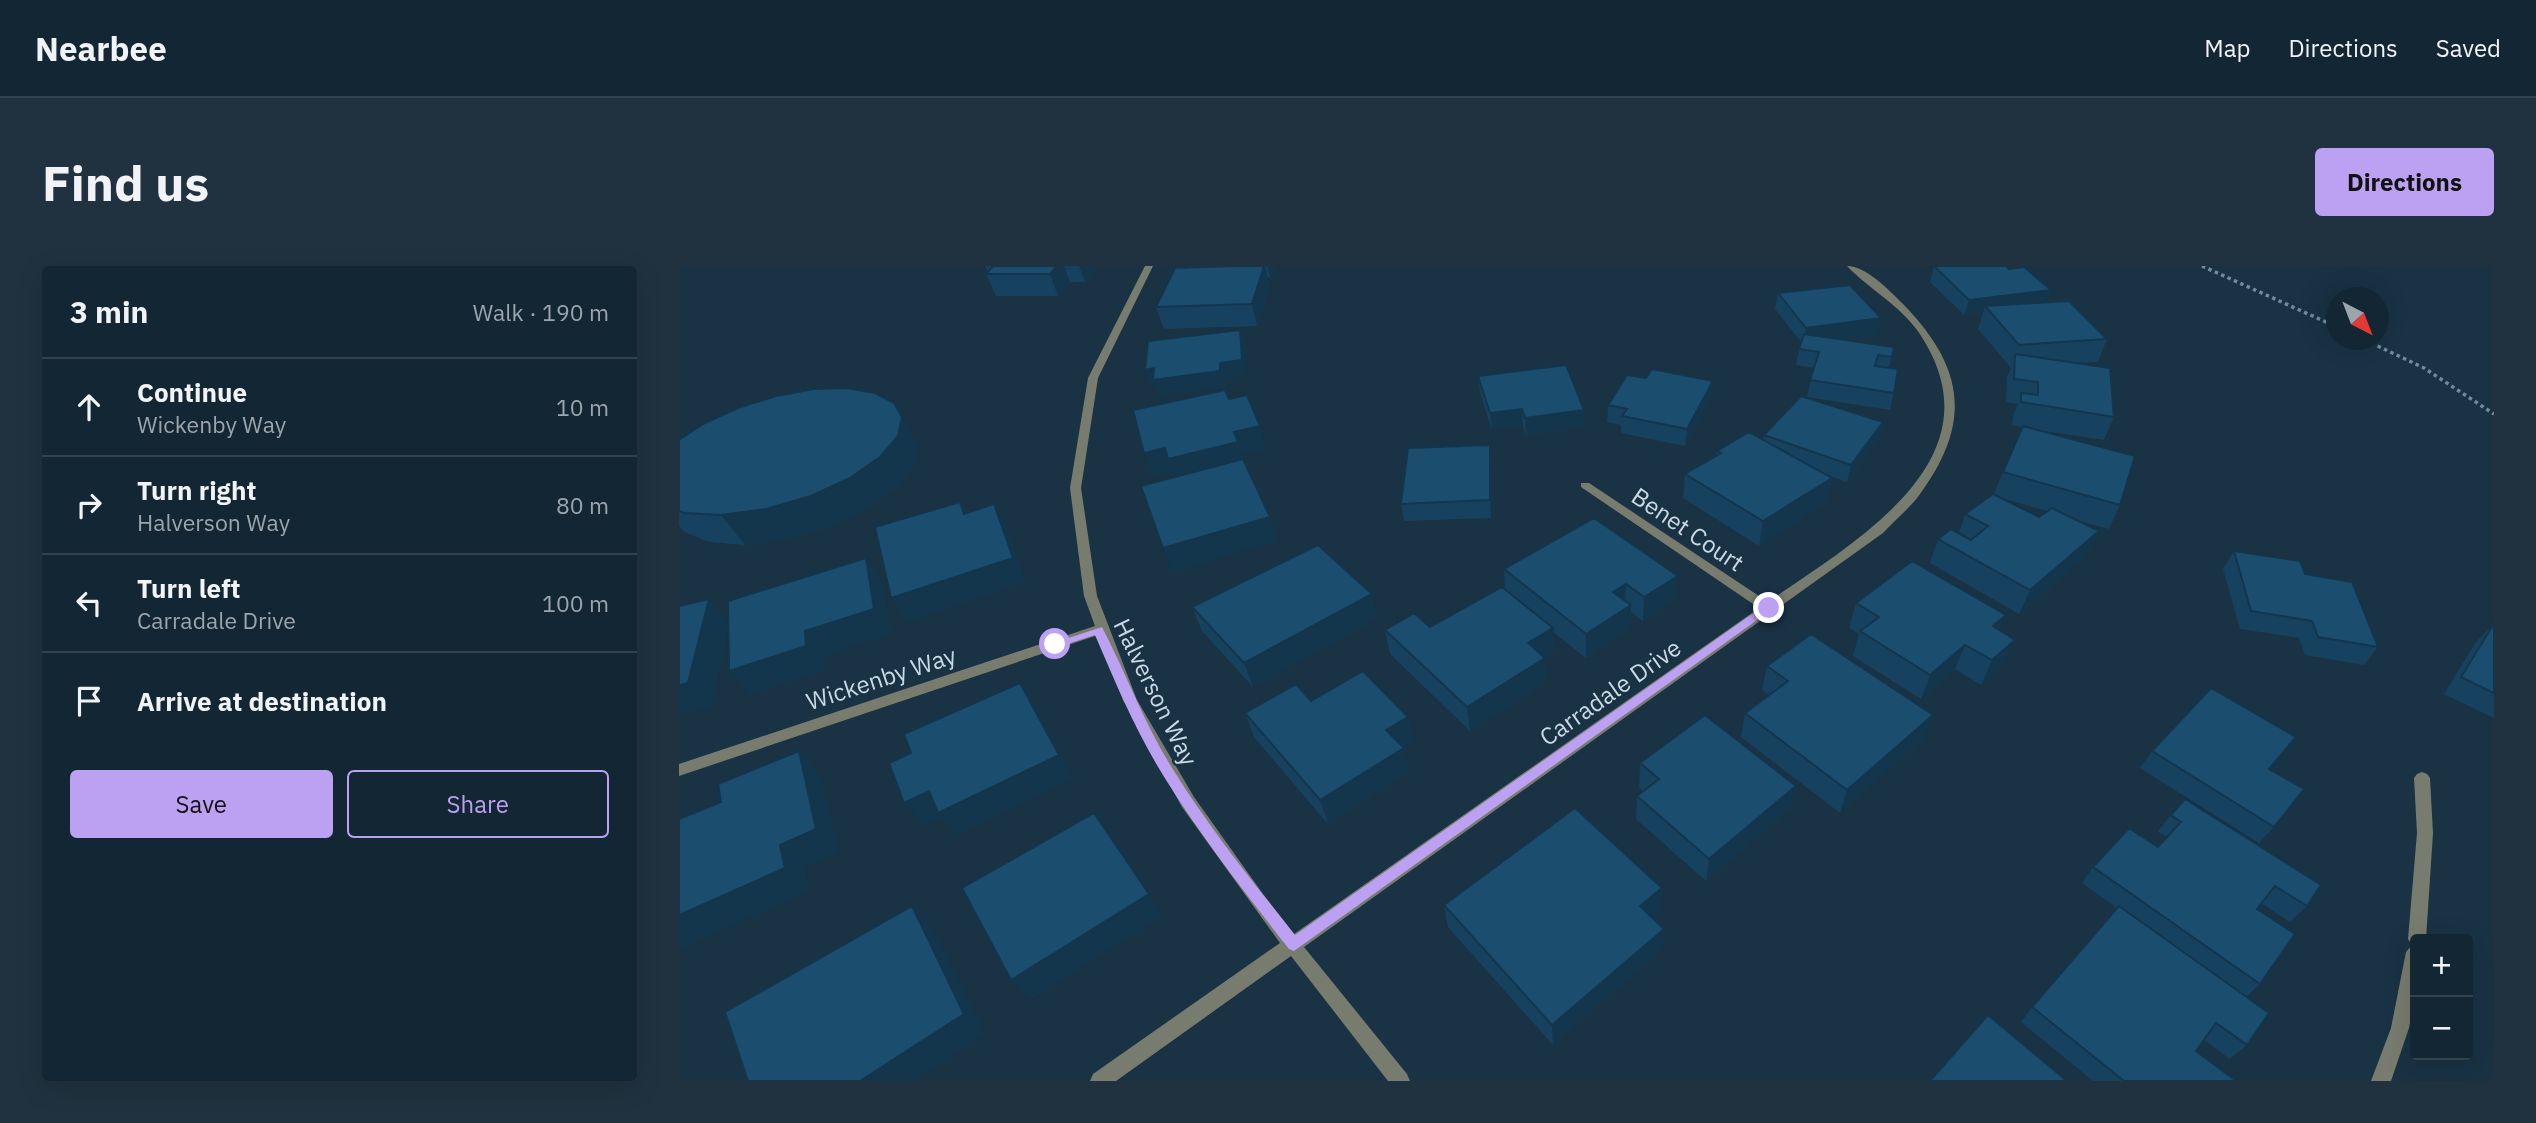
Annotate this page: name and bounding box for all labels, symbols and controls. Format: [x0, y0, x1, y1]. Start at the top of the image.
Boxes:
text: Nearbee [35, 27, 167, 70]
text: Map [2204, 32, 2250, 64]
text: Directions [2288, 32, 2398, 64]
text: Saved [2436, 32, 2501, 64]
button: Directions [2315, 148, 2494, 216]
text: Find us [42, 151, 209, 214]
north arrow [2326, 287, 2389, 350]
text: 3 min [70, 292, 148, 331]
text: Walk · 190 m [473, 297, 609, 327]
text: Continue [137, 375, 247, 409]
icon: ahead [70, 388, 108, 426]
text: 10 m [556, 392, 609, 422]
text: Wickenby Way [137, 409, 286, 439]
text: Turn right [137, 473, 256, 507]
street label: Benet Court [1626, 480, 1750, 578]
icon: right [70, 486, 108, 524]
text: 80 m [556, 490, 609, 520]
text: Halverson Way [137, 507, 290, 537]
text: Turn left [137, 571, 240, 605]
icon: left [70, 584, 108, 622]
text: 100 m [542, 588, 609, 618]
route end [1753, 592, 1784, 623]
text: Carradale Drive [137, 605, 296, 635]
street label: Halverson Way [1107, 613, 1205, 771]
route start [1039, 628, 1070, 659]
street label: Carradale Drive [1533, 631, 1687, 753]
street label: Wickenby Way [802, 639, 960, 717]
icon: arrive [70, 682, 108, 720]
text: Arrive at destination [137, 684, 387, 718]
button: Save [70, 770, 333, 838]
button: Share [347, 770, 609, 838]
map controls [2410, 934, 2473, 1060]
button: + [2410, 934, 2473, 997]
button: − [2410, 997, 2473, 1060]

